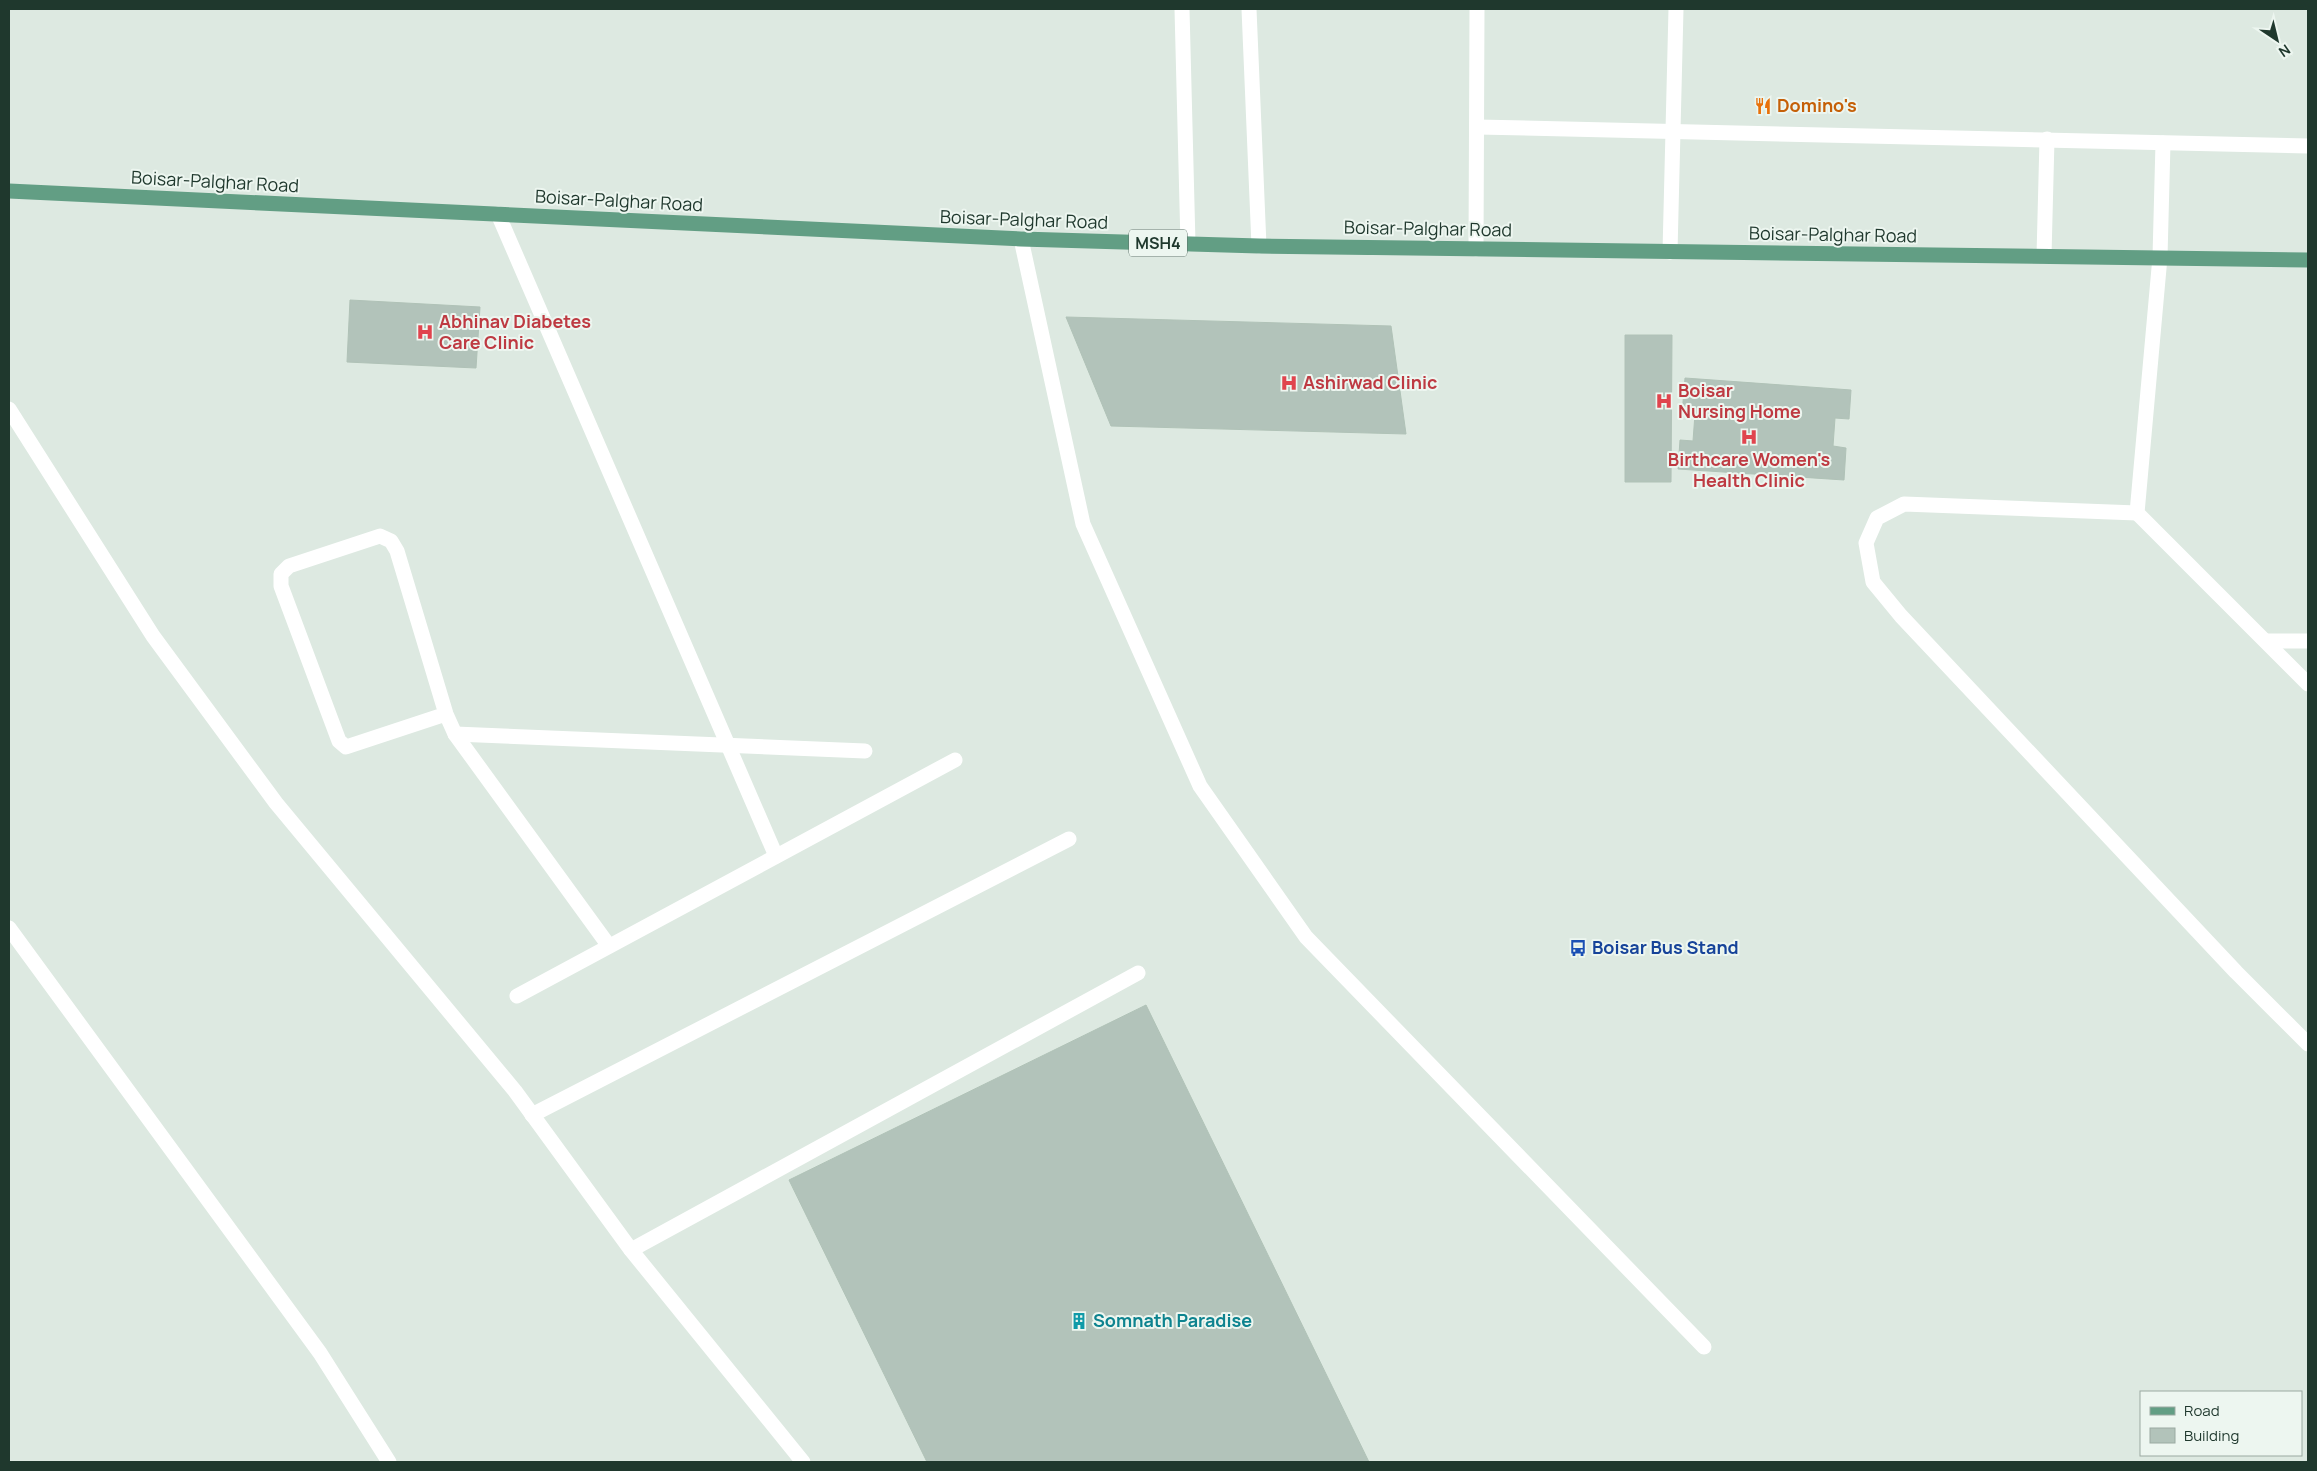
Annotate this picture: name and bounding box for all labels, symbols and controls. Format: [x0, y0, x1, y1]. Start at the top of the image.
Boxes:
north arrow [2252, 15, 2302, 65]
text: N [2275, 40, 2294, 62]
place label: Domino's [1777, 93, 1857, 117]
restaurant icon: Domino's [1753, 96, 1773, 116]
street label: Boisar-Palghar Road [130, 165, 300, 197]
street label: Boisar-Palghar Road [534, 184, 704, 216]
street label: Boisar-Palghar Road [940, 204, 1108, 234]
street label: Boisar-Palghar Road [1344, 215, 1512, 241]
street label: Boisar-Palghar Road [1749, 221, 1917, 247]
road number: MSH4 [1129, 230, 1187, 256]
place label: Abhinav Diabetes Care Clinic [439, 309, 591, 354]
hospital icon: Abhinav Diabetes Care Clinic [415, 322, 435, 342]
place label: Ashirwad Clinic [1303, 370, 1437, 394]
hospital icon: Ashirwad Clinic [1279, 373, 1299, 393]
place label: Boisar Nursing Home [1678, 378, 1801, 423]
hospital icon: Boisar Nursing Home [1654, 391, 1674, 411]
hospital icon: Birthcare Women's Health Clinic [1739, 427, 1759, 447]
place label: Birthcare Women's Health Clinic [1668, 447, 1830, 492]
place label: Boisar Bus Stand [1592, 935, 1739, 959]
bus stop icon: Boisar Bus Stand [1568, 938, 1588, 958]
place label: Somnath Paradise [1093, 1308, 1252, 1332]
building icon: Somnath Paradise [1069, 1311, 1089, 1331]
legend [2140, 1391, 2302, 1456]
text: Road [2184, 1400, 2220, 1421]
text: Building [2184, 1425, 2239, 1446]

